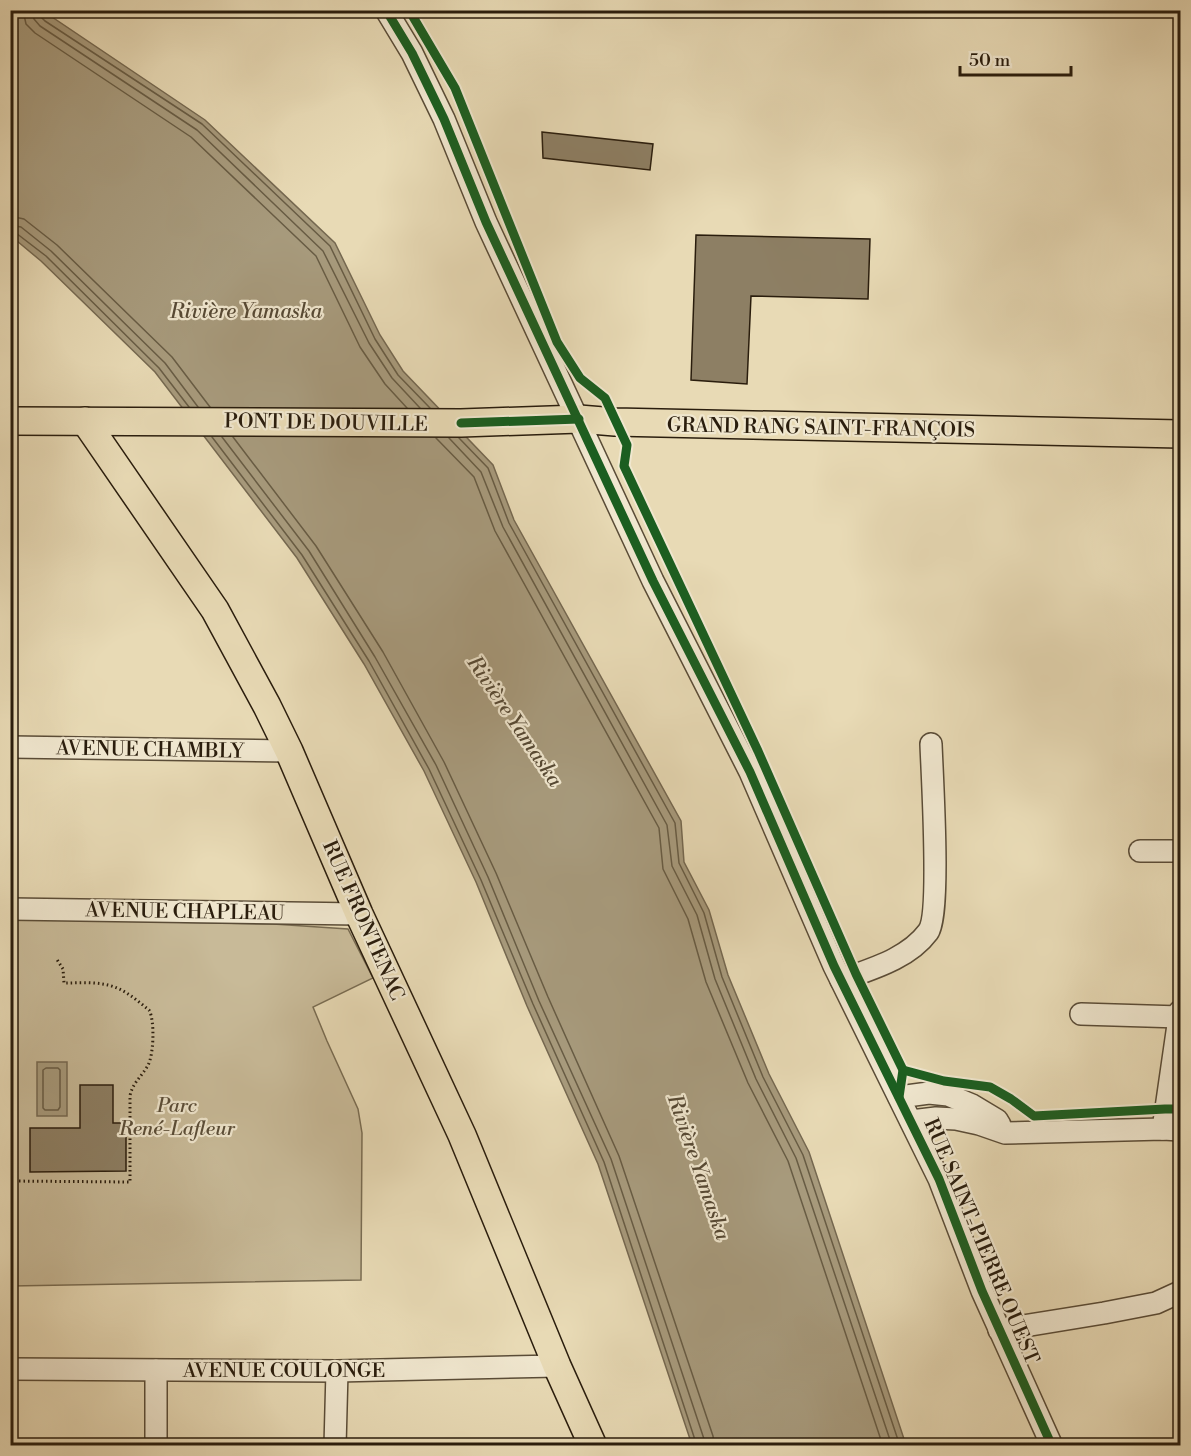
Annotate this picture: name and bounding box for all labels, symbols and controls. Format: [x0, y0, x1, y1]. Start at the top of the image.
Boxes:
scale bar [960, 39, 1071, 77]
text: 50 m [969, 49, 1011, 72]
water label: Rivière Yamaska [169, 299, 323, 325]
street label: PONT DE DOUVILLE [224, 409, 428, 438]
street label: GRAND RANG SAINT-FRANÇOIS [667, 413, 975, 444]
water label: Rivière Yamaska [460, 650, 568, 792]
street label: AVENUE CHAMBLY [55, 736, 245, 765]
street label: RUE FRONTENAC [316, 837, 409, 1004]
street label: AVENUE CHAPLEAU [84, 898, 285, 927]
water label: Rivière Yamaska [661, 1090, 735, 1244]
park label: Parc René-Lafleur [118, 1094, 236, 1142]
street label: RUE SAINT-PIERRE OUEST [917, 1115, 1044, 1368]
street label: AVENUE COULONGE [182, 1359, 385, 1384]

